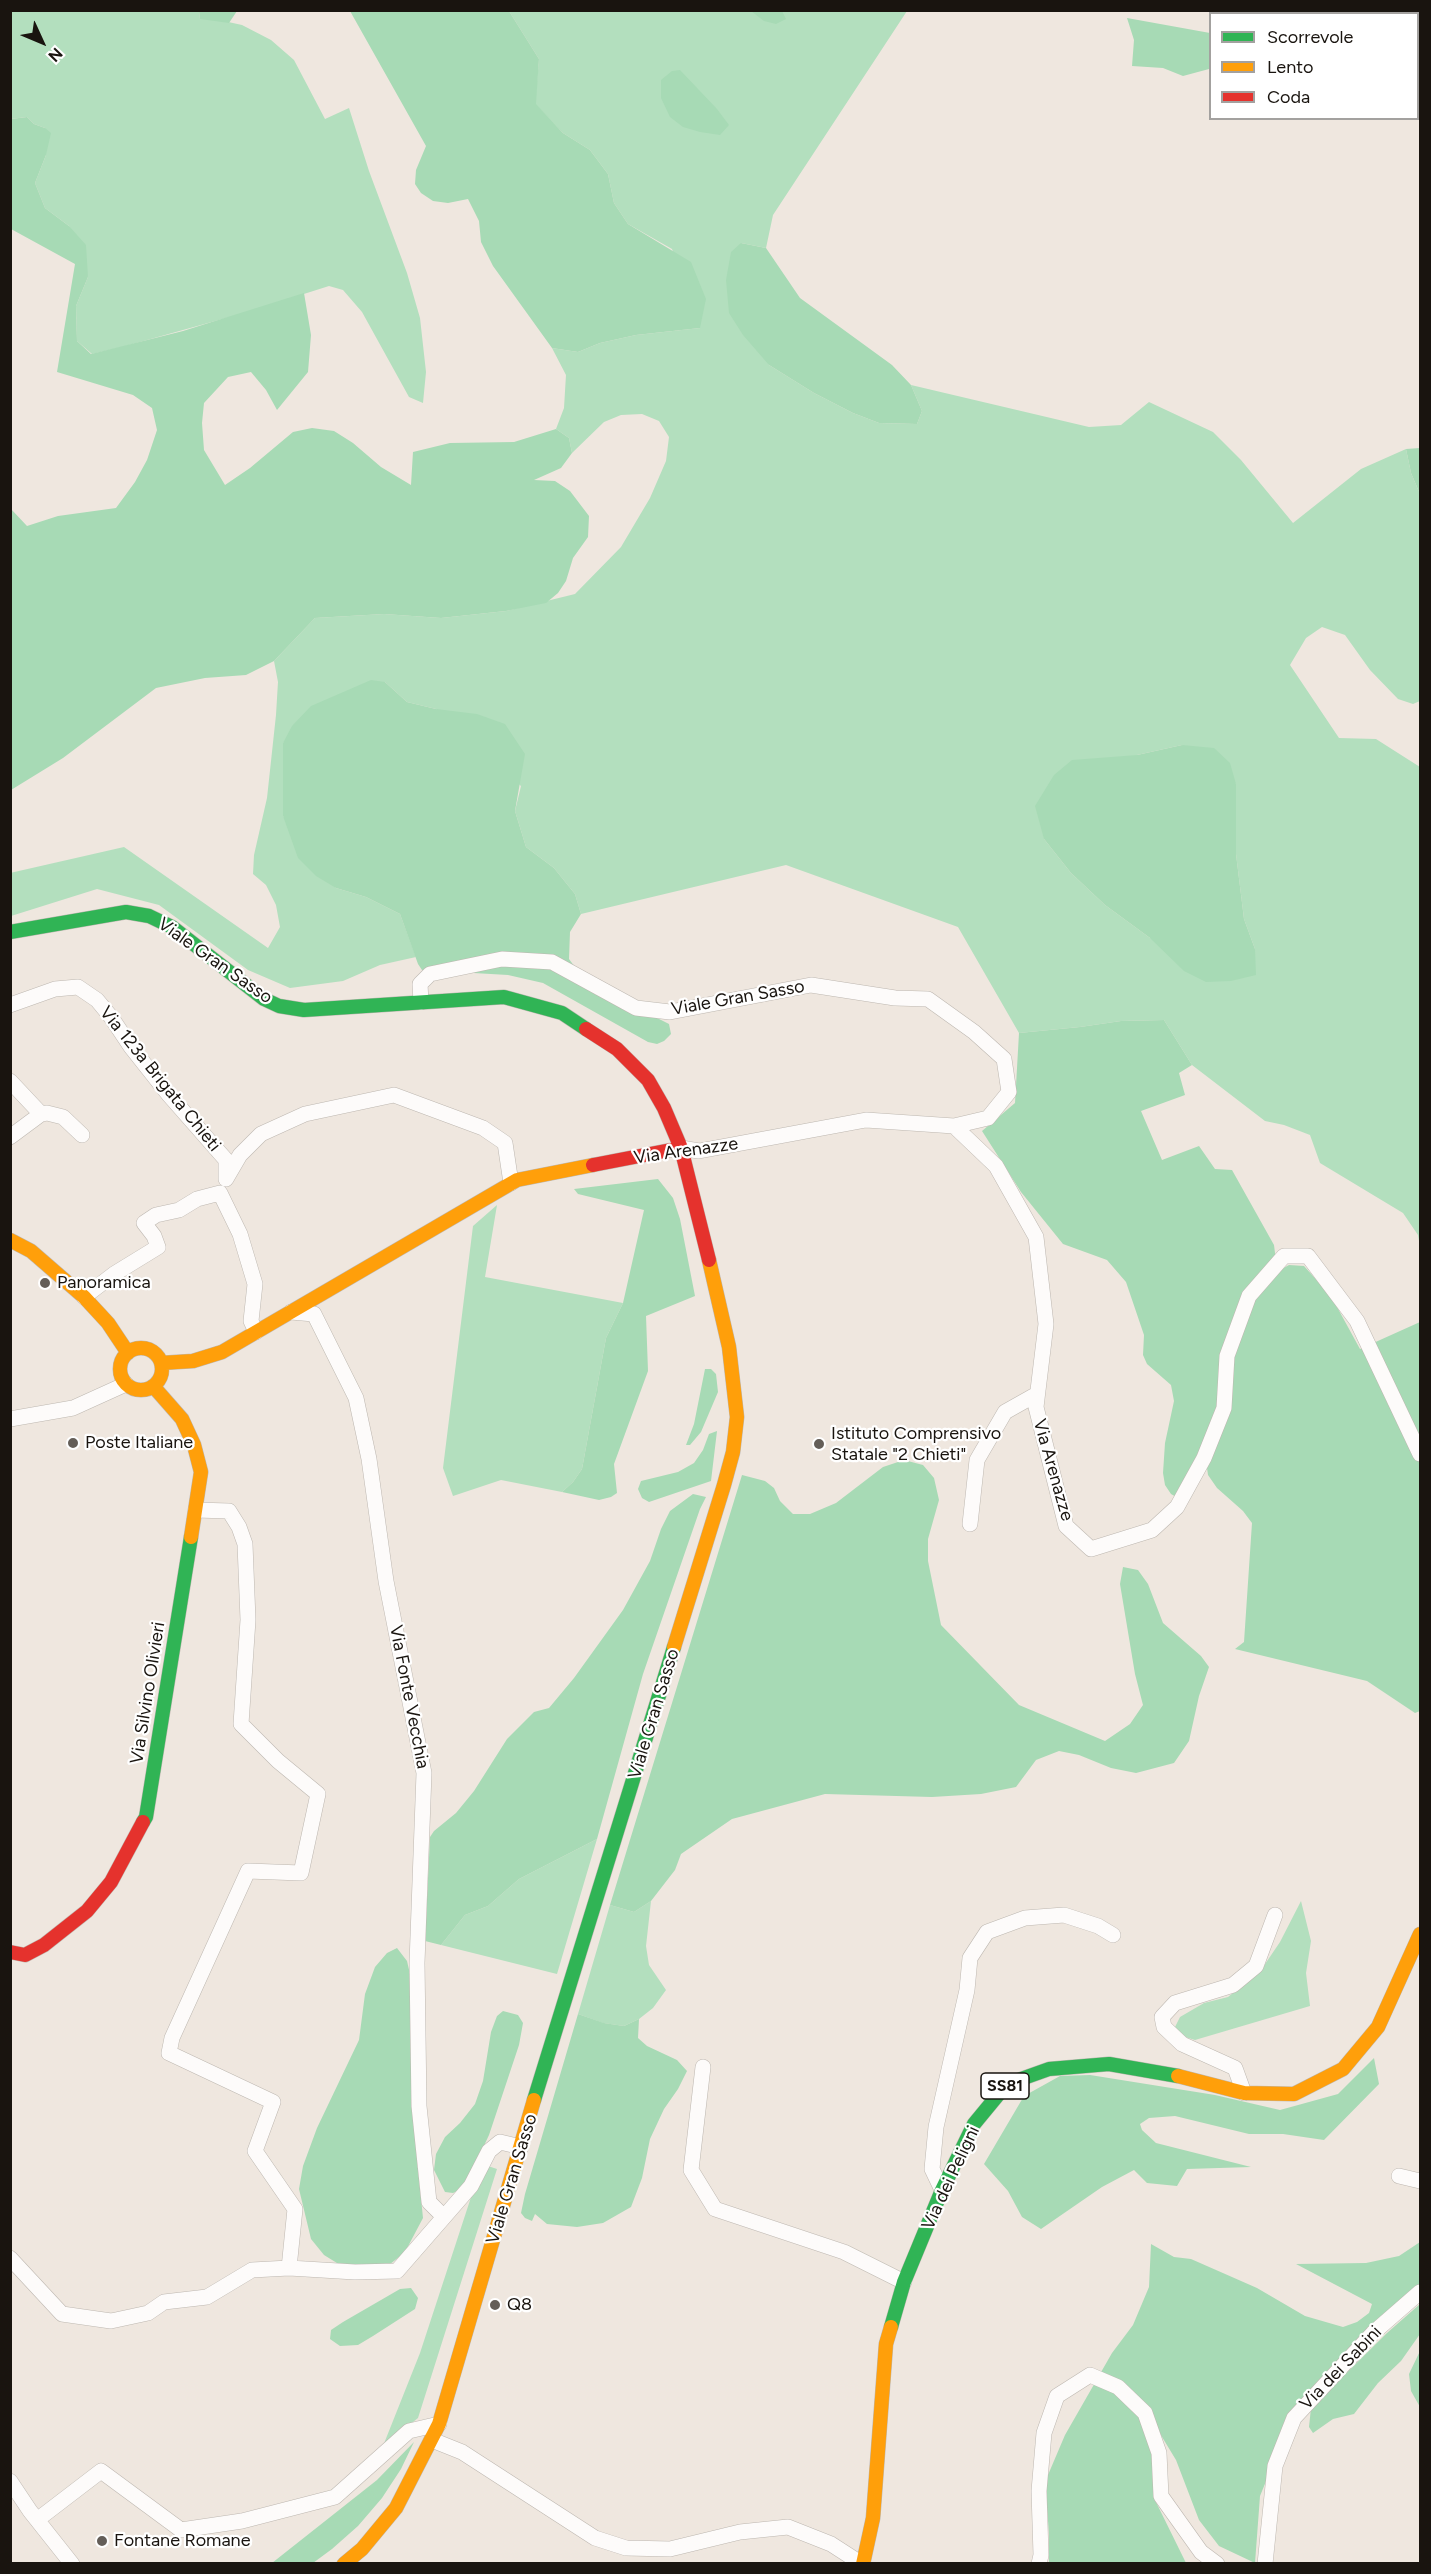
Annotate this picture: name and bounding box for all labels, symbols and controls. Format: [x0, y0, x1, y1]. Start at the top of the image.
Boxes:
north arrow [12, 12, 72, 72]
legend [1209, 12, 1419, 120]
text: Scorrevole [1267, 26, 1353, 48]
text: N [44, 44, 66, 66]
text: Lento [1267, 56, 1313, 78]
text: Coda [1267, 86, 1310, 108]
street label: Viale Gran Sasso [154, 913, 276, 1009]
street label: Viale Gran Sasso [670, 976, 806, 1020]
street label: Via 123a Brigata Chieti [95, 1002, 225, 1156]
street label: Via Arenazze [632, 1133, 740, 1169]
place label: Panoramica [57, 1272, 151, 1294]
marker: Panoramica [38, 1276, 52, 1290]
street label: Via Arenazze [1028, 1417, 1078, 1523]
place label: Istituto Comprensivo Statale "2 Chieti" [831, 1423, 1001, 1466]
place label: Poste Italiane [85, 1432, 193, 1454]
marker: Poste Italiane [66, 1436, 80, 1450]
marker: Istituto Comprensivo Statale "2 Chieti" [812, 1437, 826, 1451]
street label: Via Silvino Olivieri [126, 1620, 170, 1766]
street label: Via Fonte Vecchia [384, 1623, 434, 1771]
street label: Viale Gran Sasso [624, 1646, 684, 1782]
road number: SS81 [981, 2073, 1029, 2099]
street label: Viale Gran Sasso [482, 2111, 542, 2247]
street label: Via dei Peligni [917, 2123, 985, 2233]
place label: Q8 [507, 2294, 532, 2316]
marker: Q8 [488, 2298, 502, 2312]
street label: Via dei Sabini [1296, 2321, 1386, 2415]
place label: Fontane Romane [114, 2530, 250, 2552]
marker: Fontane Romane [95, 2534, 109, 2548]

